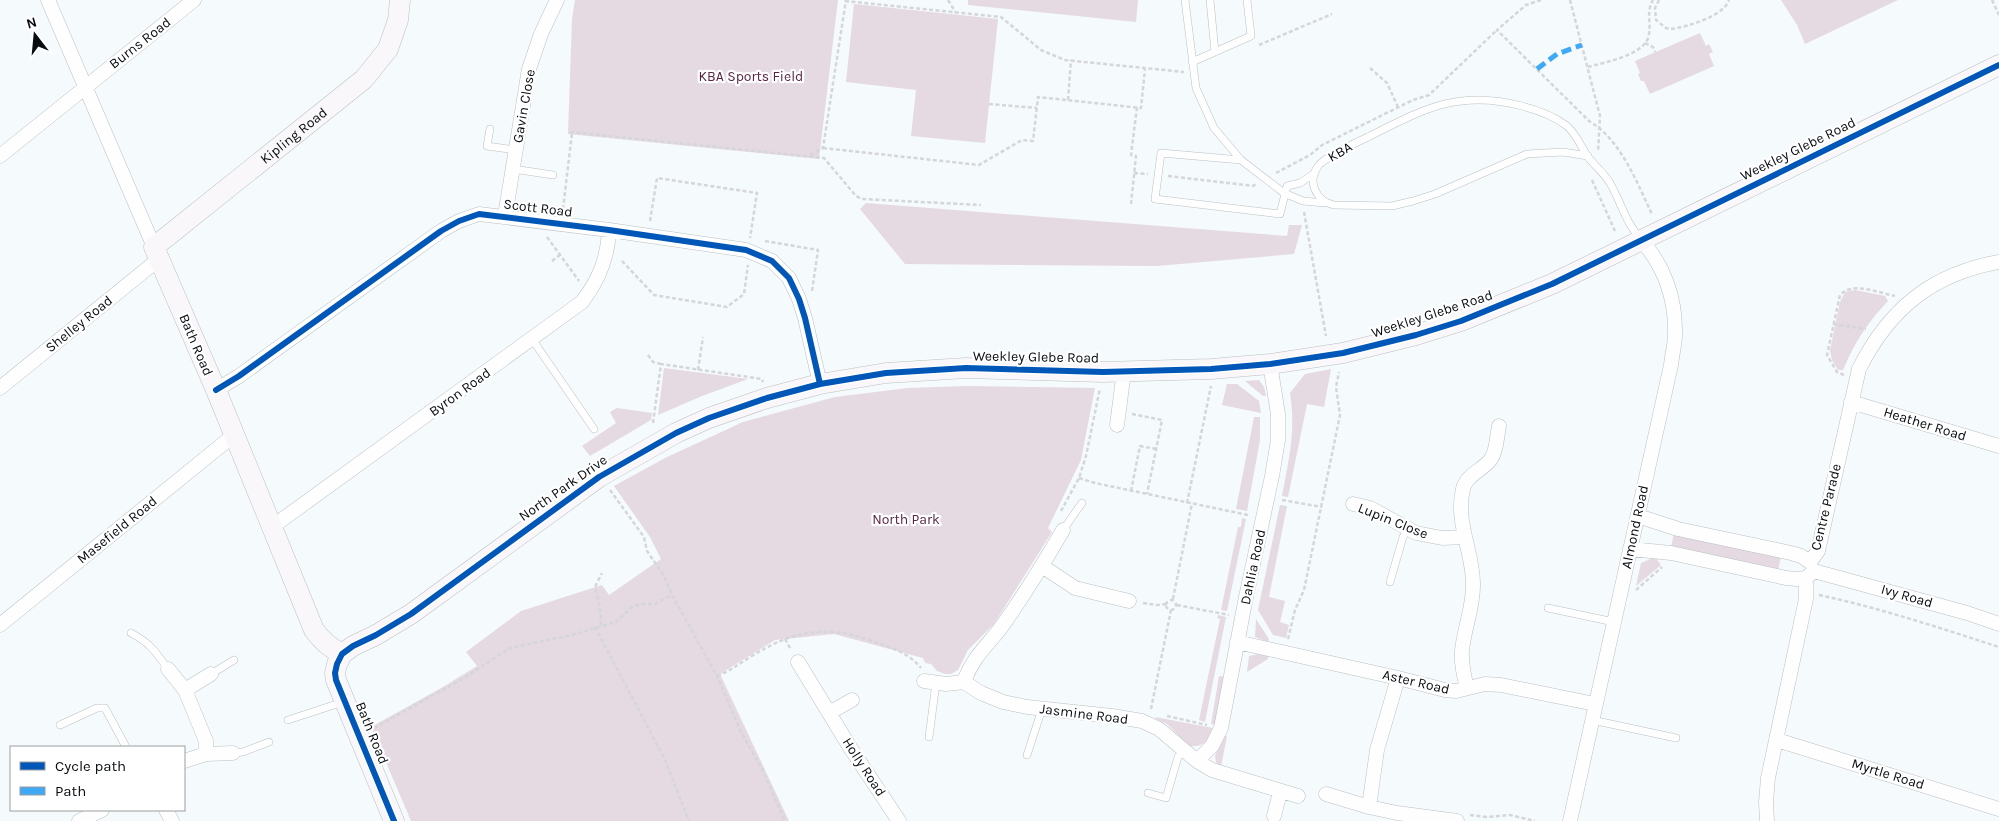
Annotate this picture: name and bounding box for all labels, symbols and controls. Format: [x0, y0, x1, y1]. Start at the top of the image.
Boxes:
north arrow [10, 10, 60, 60]
text: N [24, 13, 39, 33]
street label: Burns Road [106, 14, 174, 72]
street label: Gavin Close [509, 68, 539, 144]
park label: KBA Sports Field [699, 68, 803, 85]
street label: Kipling Road [257, 103, 330, 167]
street label: Weekley Glebe Road [1737, 114, 1859, 184]
street label: KBA [1325, 138, 1355, 166]
street label: Scott Road [503, 195, 573, 221]
street label: Weekley Glebe Road [1369, 286, 1495, 342]
street label: Shelley Road [42, 292, 116, 356]
street label: Bath Road [175, 311, 217, 379]
street label: Weekley Glebe Road [973, 347, 1099, 367]
street label: Byron Road [426, 364, 494, 420]
street label: Heather Road [1881, 403, 1969, 445]
street label: North Park Drive [516, 451, 610, 525]
street label: Centre Parade [1807, 462, 1845, 552]
street label: Almond Road [1618, 484, 1652, 570]
street label: Masefield Road [74, 493, 160, 567]
street label: Lupin Close [1356, 499, 1430, 543]
park label: North Park [872, 511, 940, 528]
street label: Dahlia Road [1237, 528, 1269, 606]
street label: Ivy Road [1879, 581, 1935, 611]
street label: Aster Road [1381, 666, 1451, 698]
street label: Bath Road [352, 699, 392, 767]
street label: Jasmine Road [1039, 700, 1129, 728]
street label: Holly Road [839, 734, 889, 800]
legend [10, 746, 185, 811]
street label: Myrtle Road [1849, 755, 1927, 793]
text: Cycle path [55, 757, 126, 775]
text: Path [55, 782, 86, 800]

